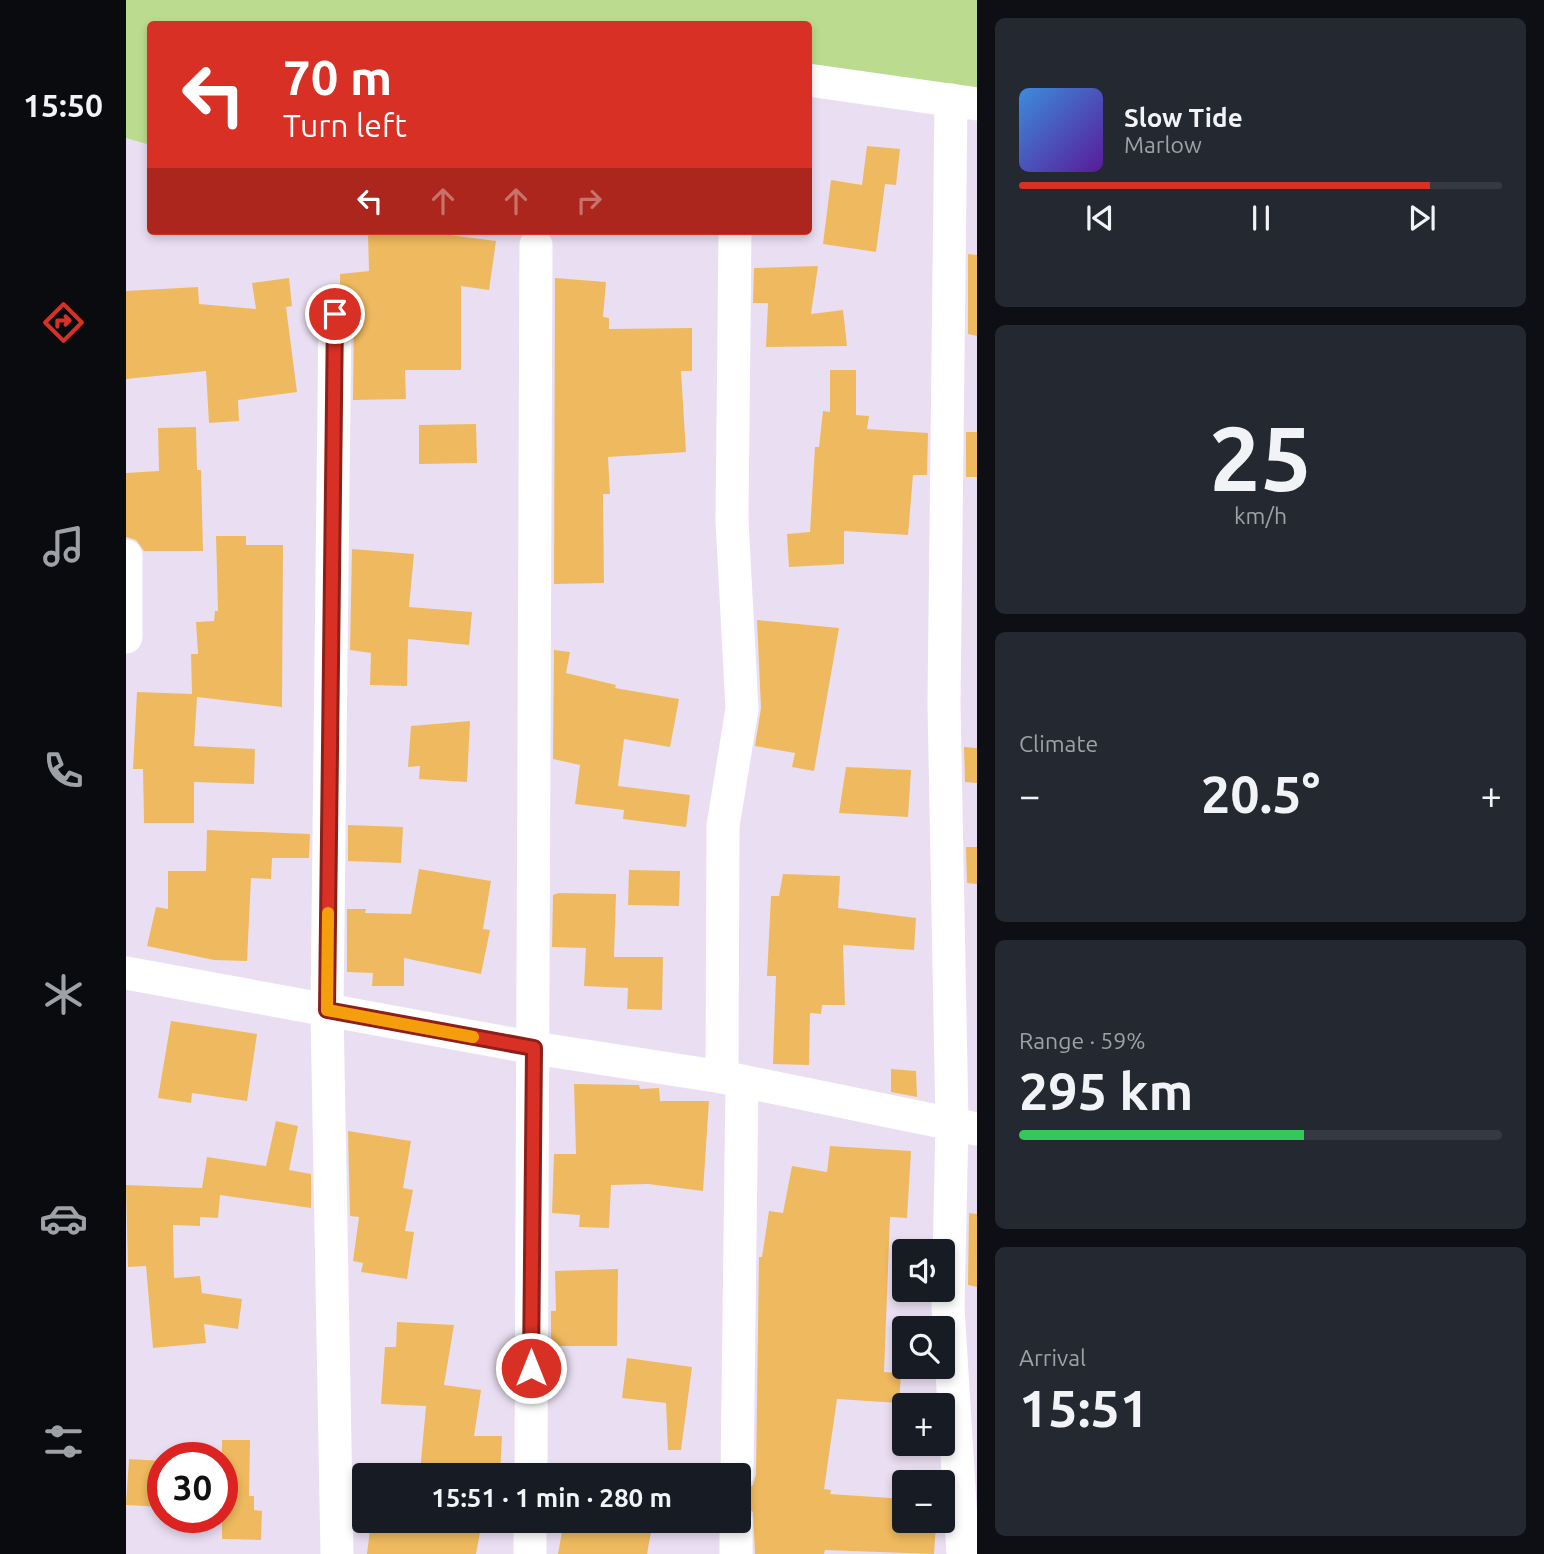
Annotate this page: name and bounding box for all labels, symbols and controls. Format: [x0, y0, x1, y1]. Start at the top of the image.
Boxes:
icon: left [168, 49, 259, 140]
text: 70 m [283, 49, 392, 104]
text: 15:50 [23, 87, 103, 123]
text: Slow Tide [1124, 103, 1243, 132]
text: Turn left [283, 107, 407, 143]
text: Marlow [1124, 132, 1202, 157]
icon: left [351, 182, 389, 220]
icon: ahead [424, 182, 462, 220]
icon: ahead [497, 182, 535, 220]
icon: right [570, 182, 608, 220]
icon: previous [1081, 199, 1119, 237]
icon: pause [1242, 199, 1280, 237]
icon: next [1403, 199, 1441, 237]
pin [305, 284, 365, 344]
icon: arrive [316, 295, 354, 333]
icon: directions [39, 298, 88, 347]
text: 25 [1209, 406, 1312, 508]
text: km/h [1234, 503, 1287, 528]
icon: music [39, 522, 88, 571]
text: Climate [1019, 731, 1098, 756]
icon: phone [39, 746, 88, 795]
text: 20.5° [1201, 765, 1320, 823]
text: − [1019, 774, 1040, 816]
text: + [1481, 774, 1502, 816]
icon: climate [39, 970, 88, 1019]
text: Range · 59% [1019, 1028, 1146, 1053]
text: 295 km [1019, 1062, 1193, 1120]
icon: car [39, 1194, 88, 1243]
map controls [892, 1239, 955, 1533]
button: sound [892, 1239, 955, 1302]
button: search [892, 1316, 955, 1379]
position arrow [494, 1331, 568, 1405]
text: Arrival [1019, 1345, 1086, 1370]
text: 15:51 [1019, 1379, 1149, 1437]
button: + [892, 1393, 955, 1456]
icon: filters [39, 1417, 88, 1466]
speed limit sign: 30 [147, 1442, 238, 1533]
button: − [892, 1470, 955, 1533]
text: 15:51 · 1 min · 280 m [431, 1483, 672, 1512]

